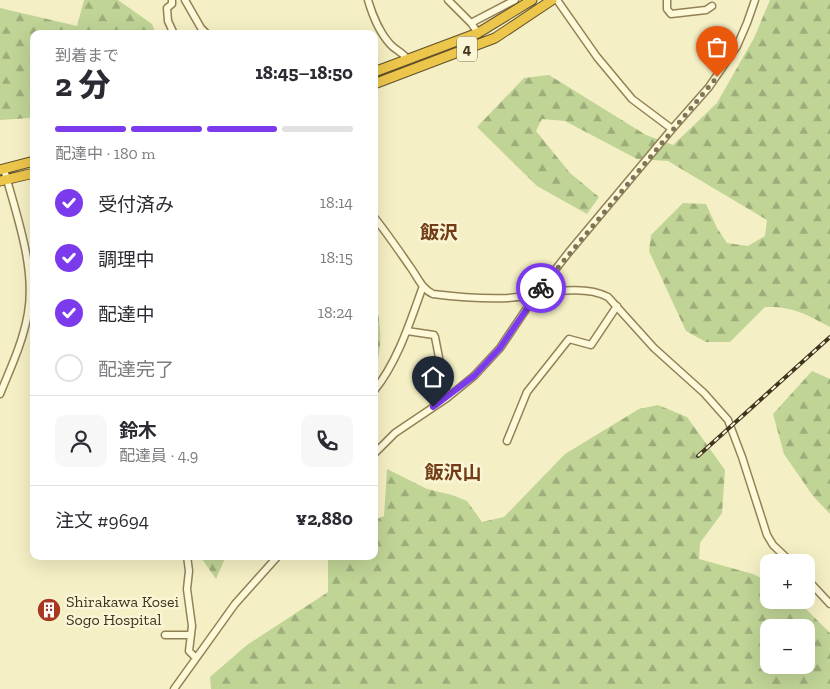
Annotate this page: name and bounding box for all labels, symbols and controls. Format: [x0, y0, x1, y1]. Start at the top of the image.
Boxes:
pin [696, 26, 738, 77]
icon: bag [703, 33, 731, 61]
road number: 4 [457, 36, 477, 62]
text: 到着まで [55, 46, 119, 65]
text: 18:45–18:50 [255, 61, 353, 84]
text: 2 分 [55, 66, 110, 104]
text: 配達中 · 180 m [55, 144, 155, 163]
icon: check [55, 189, 83, 217]
text: 受付済み [98, 193, 174, 216]
text: 18:14 [320, 193, 353, 212]
district label: 飯沢 [420, 221, 458, 244]
icon: check [55, 244, 83, 272]
text: 調理中 [98, 248, 155, 271]
text: 18:15 [320, 248, 353, 267]
courier [516, 263, 566, 313]
icon: bike [527, 274, 555, 302]
icon: check [55, 299, 83, 327]
text: 配達中 [98, 303, 155, 326]
text: 18:24 [318, 303, 353, 322]
pin [412, 356, 454, 407]
text: 配達完了 [98, 358, 174, 381]
icon: home [419, 363, 447, 391]
button: person [55, 415, 107, 467]
button: phone [301, 415, 353, 467]
text: 鈴木 [119, 419, 157, 442]
text: 配達員 · 4.9 [119, 446, 198, 465]
district label: 飯沢山 [424, 461, 482, 484]
text: ¥2,880 [296, 507, 353, 530]
text: 注文 #9694 [55, 509, 149, 532]
map controls [760, 554, 815, 674]
button: + [760, 554, 815, 609]
place label: Shirakawa Kosei Sogo Hospital [66, 592, 179, 629]
building icon: Shirakawa Kosei Sogo Hospital [36, 597, 62, 623]
button: − [760, 619, 815, 674]

